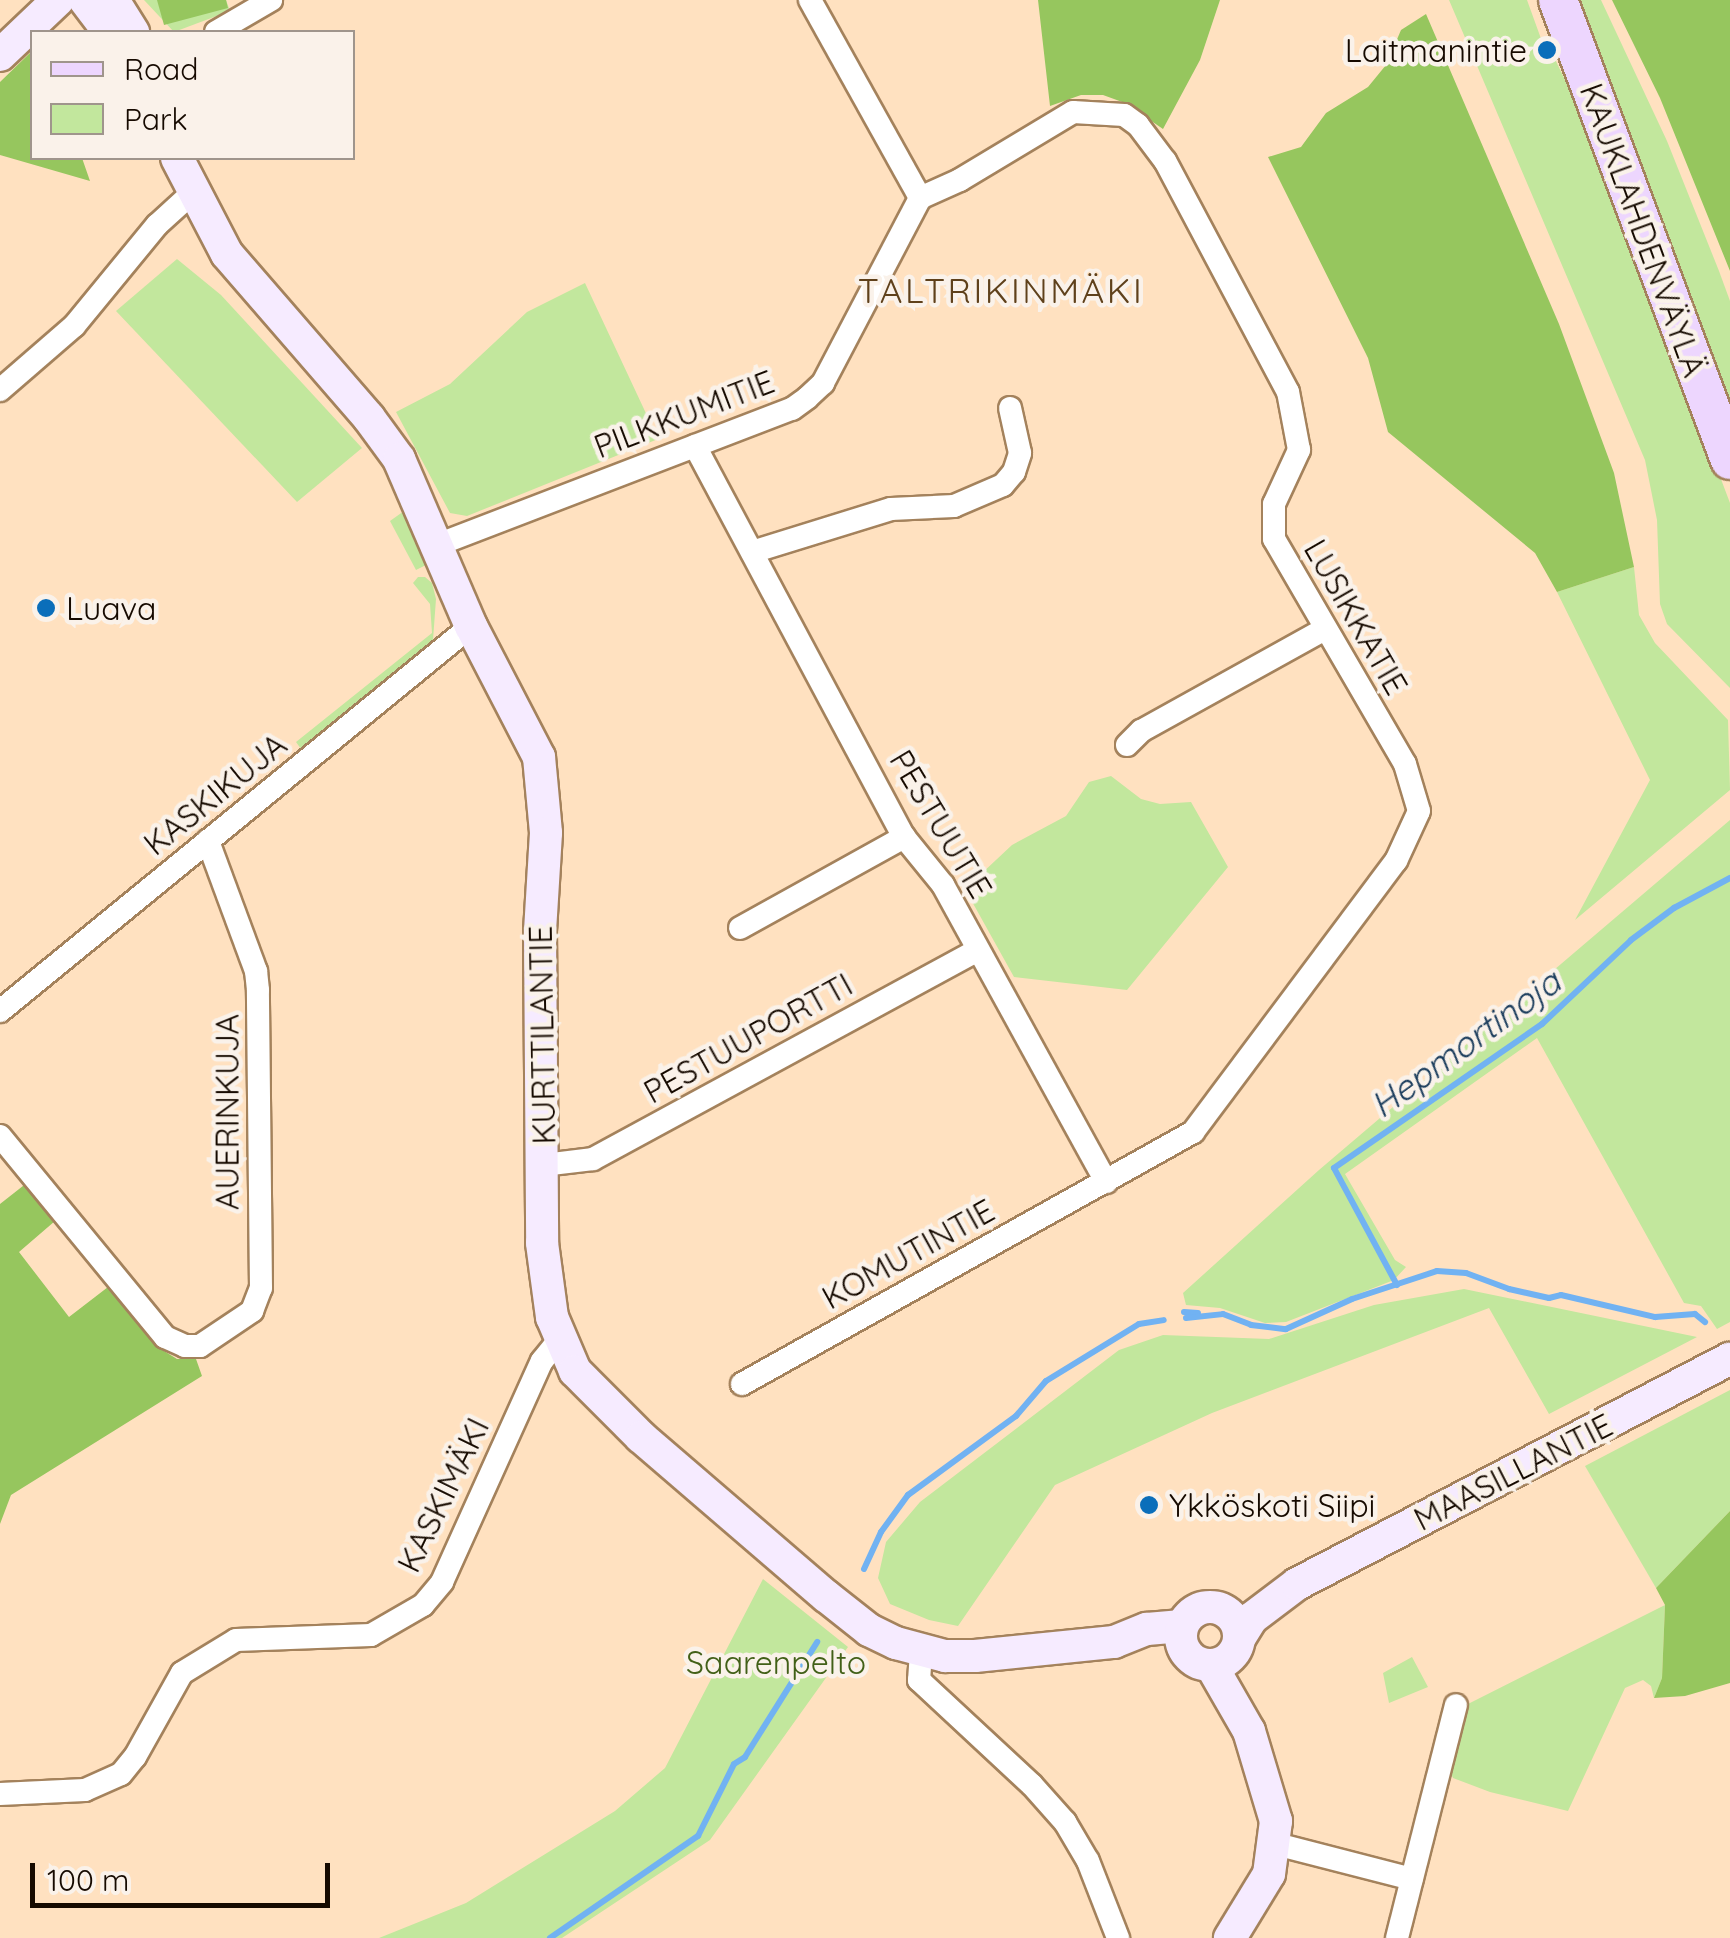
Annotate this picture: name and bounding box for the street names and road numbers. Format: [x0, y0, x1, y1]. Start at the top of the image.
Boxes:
street label: KAUKLAHDENVÄYLÄ [1572, 78, 1714, 382]
street label: PILKKUMITIE [589, 362, 779, 466]
street label: LUSIKKATIE [1296, 533, 1416, 701]
street label: KASKIKUJA [136, 725, 294, 863]
street label: PESTUUTIE [882, 743, 1000, 905]
street label: KURTTILANTIE [521, 925, 563, 1145]
street label: PESTUUPORTTI [637, 965, 859, 1111]
street label: AUERINKUJA [208, 1014, 246, 1210]
street label: KOMUTINTIE [815, 1191, 1001, 1317]
street label: MAASILLANTIE [1407, 1406, 1619, 1538]
street label: KASKIMÄKI [389, 1412, 497, 1578]

